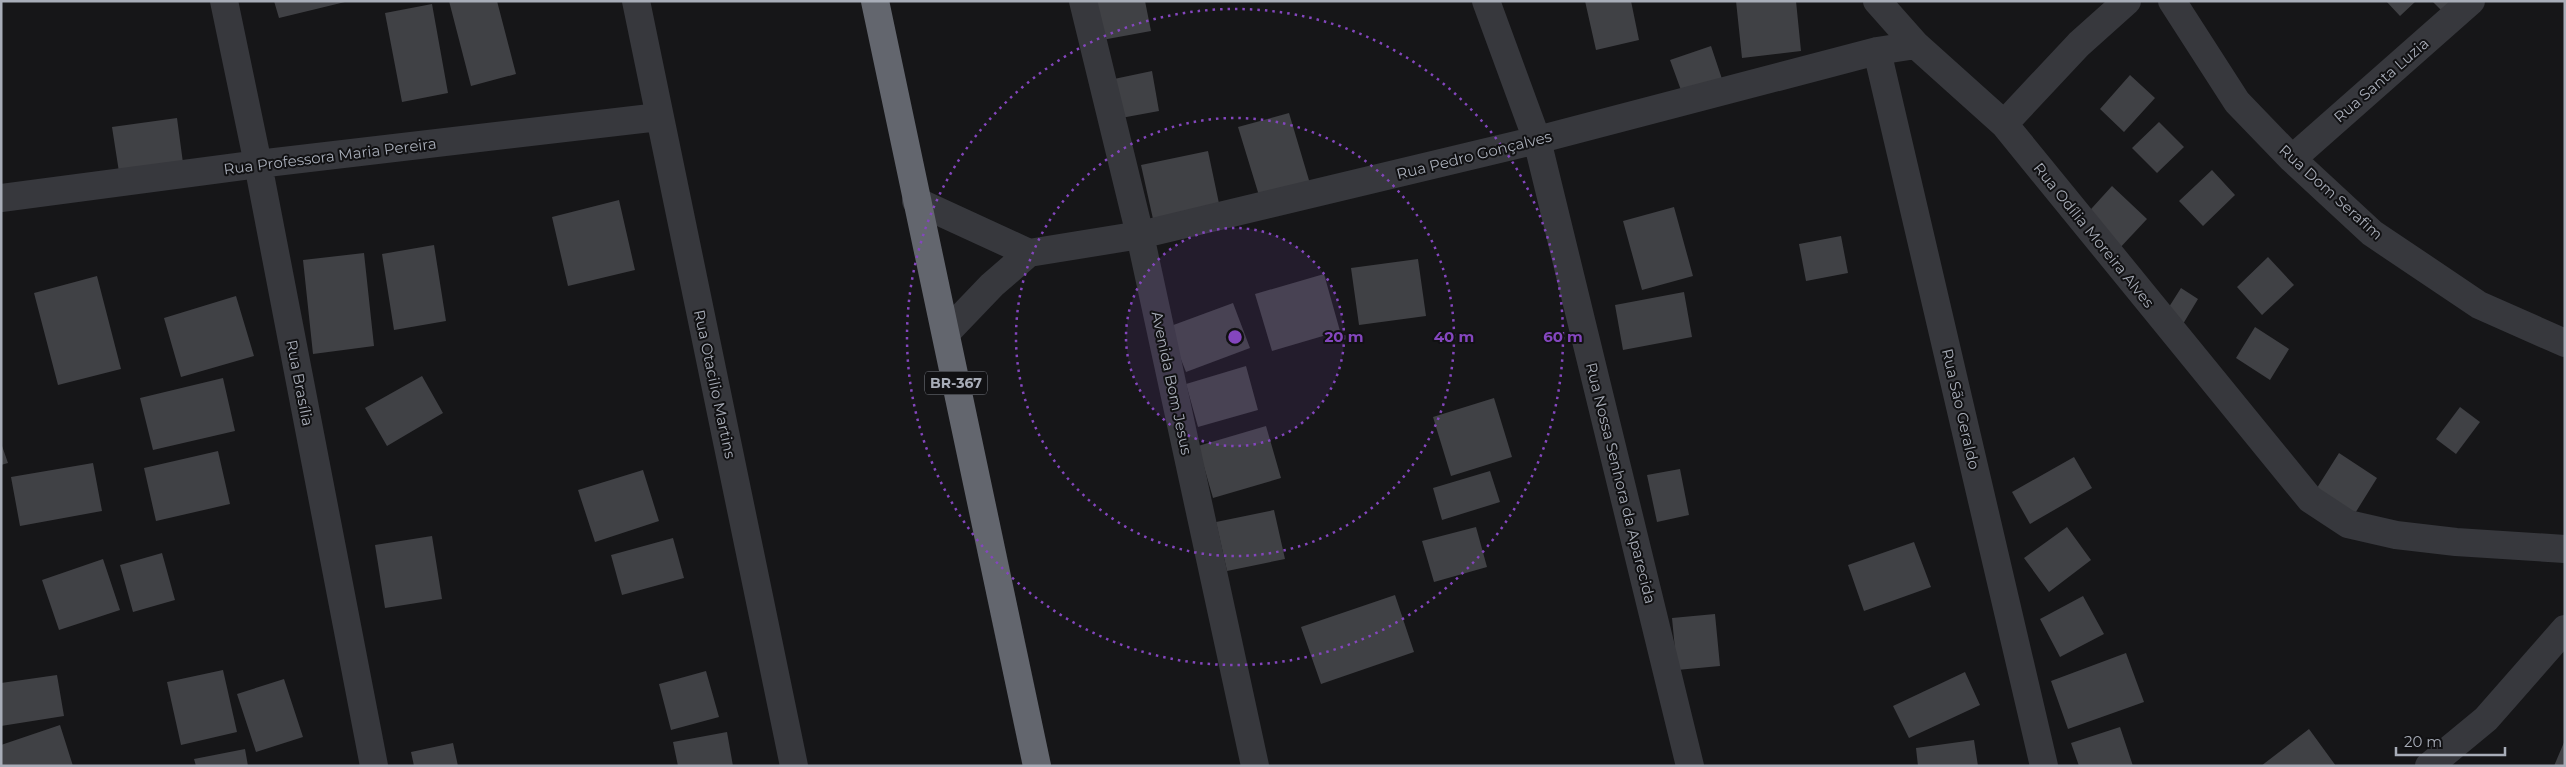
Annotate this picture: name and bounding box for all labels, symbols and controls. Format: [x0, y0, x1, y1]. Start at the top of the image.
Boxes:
street label: Rua Santa Luzia [2330, 34, 2432, 126]
street label: Rua Pedro Gonçalves [1394, 126, 1554, 184]
street label: Rua Professora Maria Pereira [222, 134, 438, 178]
street label: Rua Dom Serafim [2275, 140, 2387, 244]
street label: Rua Odília Moreira Alves [2030, 159, 2158, 311]
street label: Rua Otacilio Martins [690, 308, 740, 460]
street label: Avenida Bom Jesus [1147, 309, 1197, 457]
text: 20 m [1324, 327, 1364, 346]
text: 40 m [1434, 327, 1474, 346]
text: 60 m [1543, 327, 1583, 346]
centre of rings [1226, 328, 1244, 346]
street label: Rua Brasília [282, 338, 318, 428]
street label: Rua São Geraldo [1938, 347, 1984, 471]
street label: Rua Nossa Senhora da Aparecida [1582, 360, 1660, 606]
road number: BR-367 [925, 372, 987, 394]
scale bar [2396, 724, 2505, 756]
text: 20 m [2404, 732, 2442, 751]

